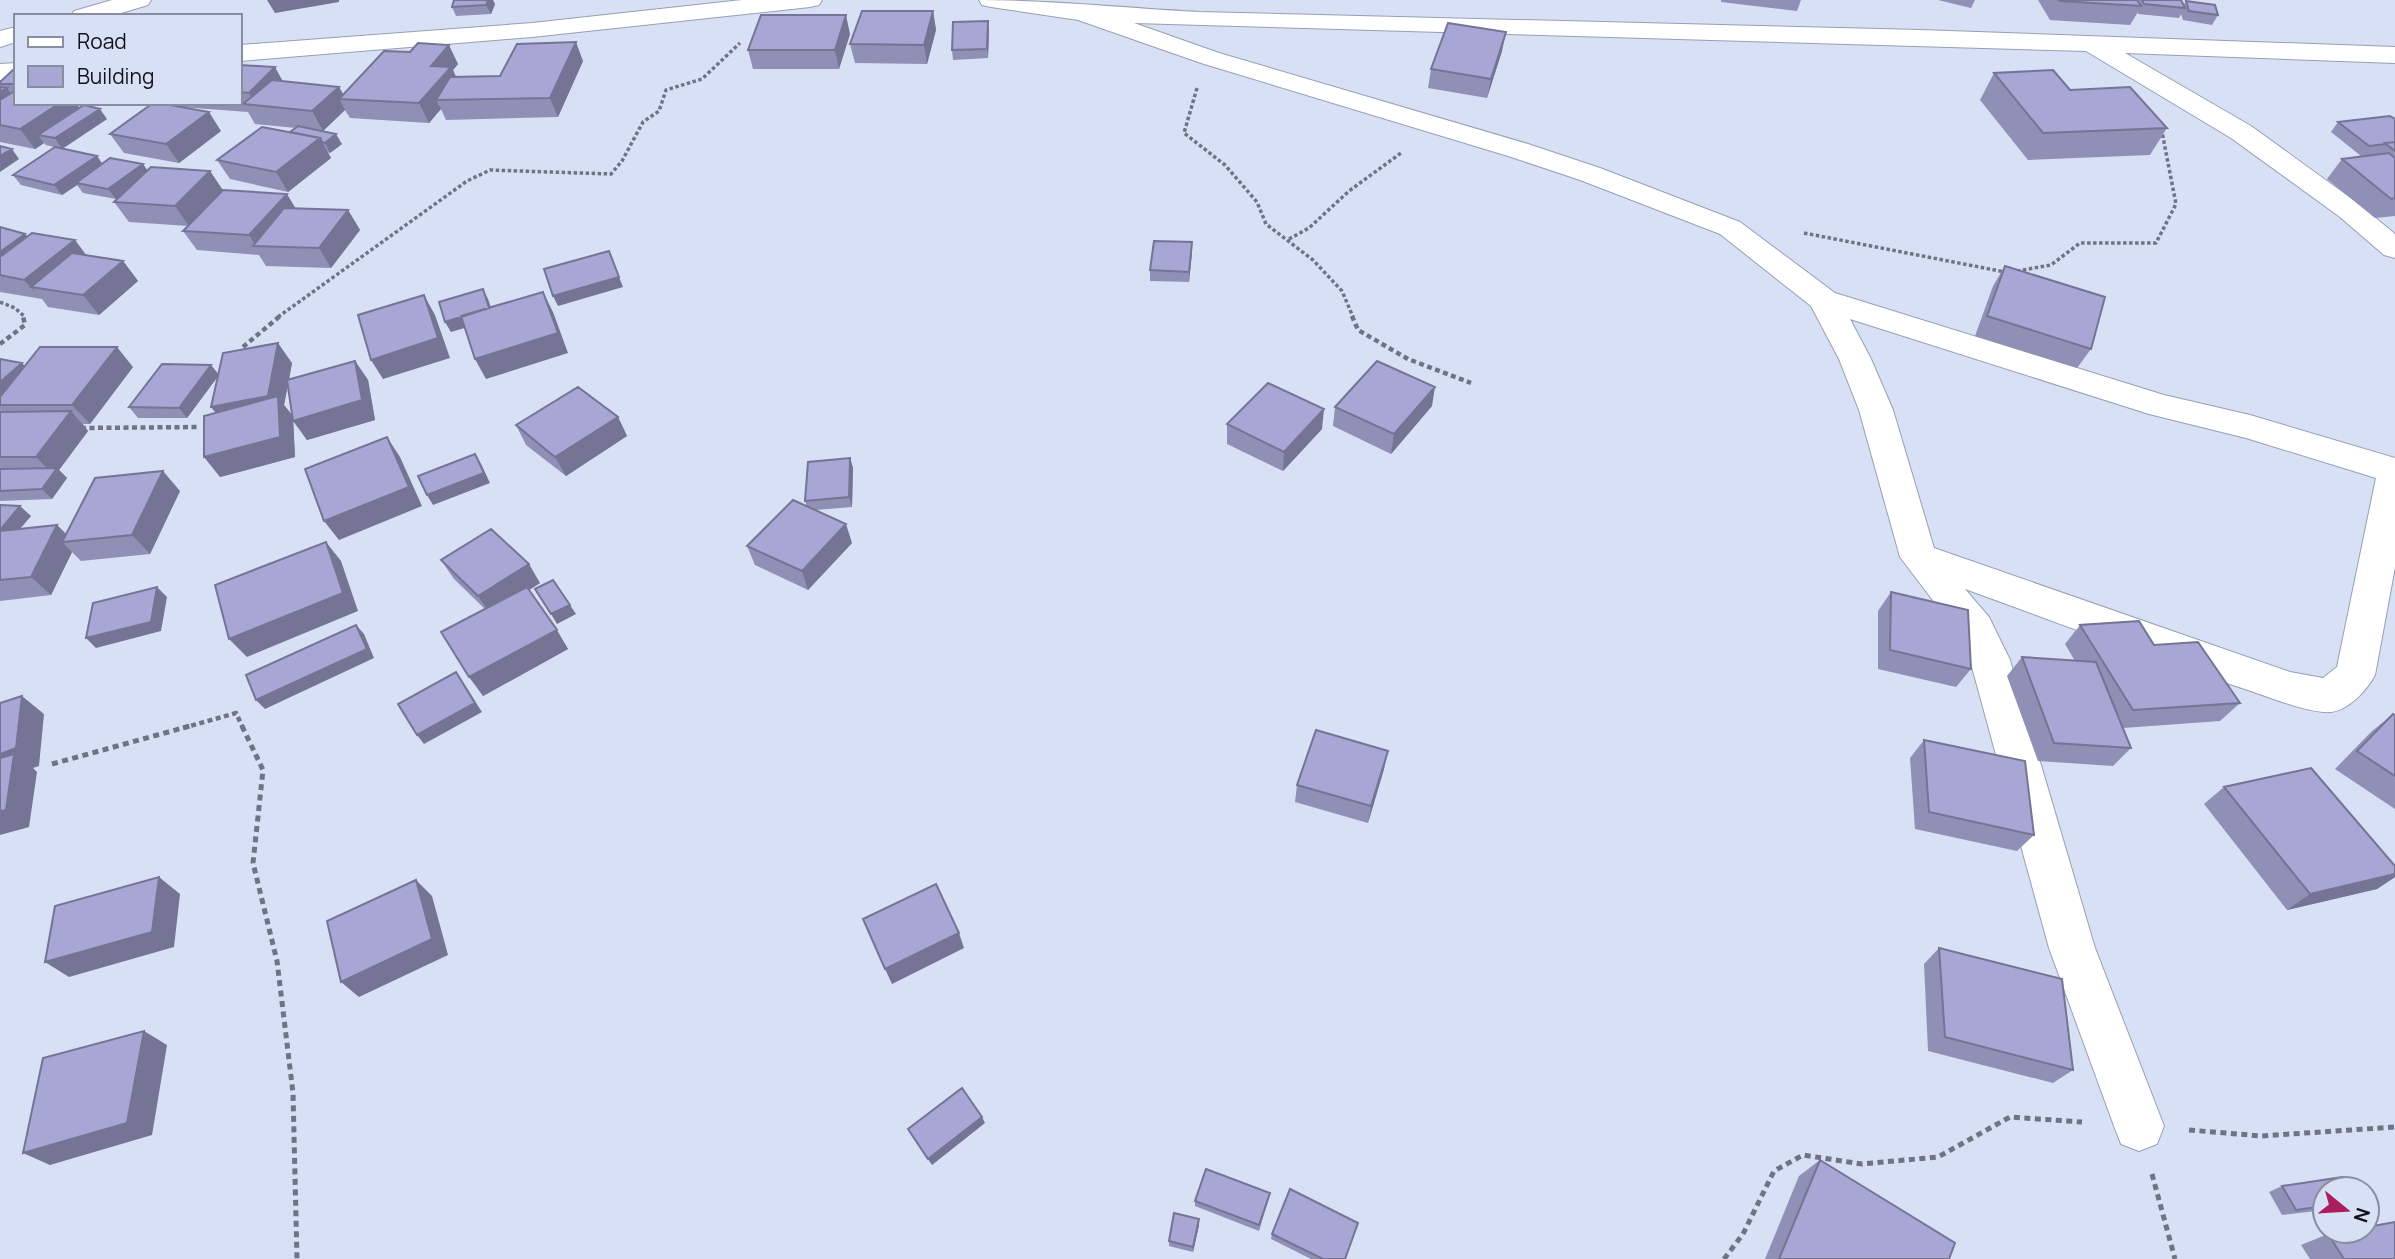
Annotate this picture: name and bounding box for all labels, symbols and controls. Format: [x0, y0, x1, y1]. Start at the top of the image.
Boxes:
legend [14, 14, 242, 105]
text: Road [77, 27, 127, 55]
text: Building [77, 62, 154, 90]
north arrow [2311, 1175, 2381, 1245]
text: N [2348, 1205, 2377, 1226]

